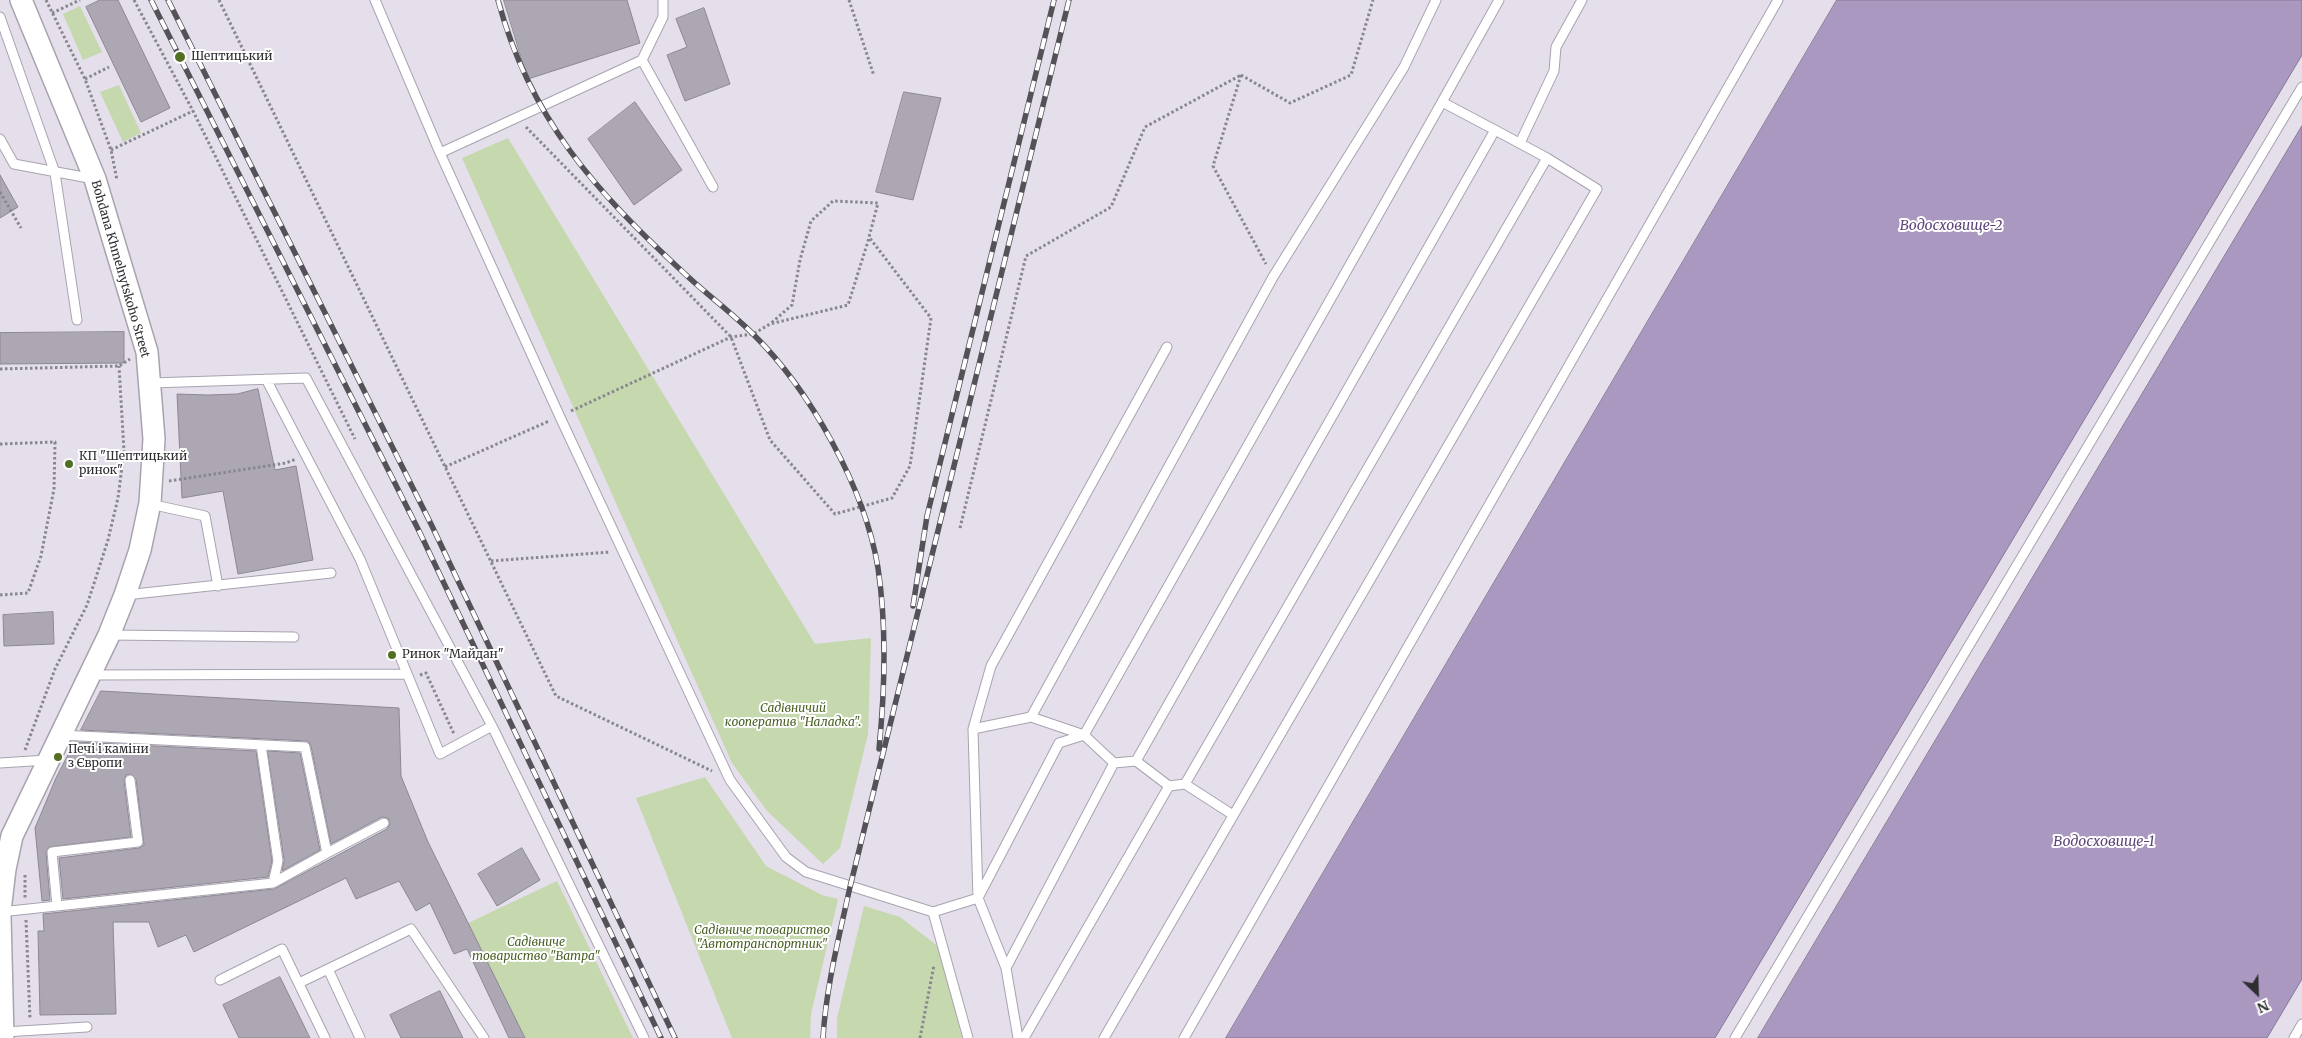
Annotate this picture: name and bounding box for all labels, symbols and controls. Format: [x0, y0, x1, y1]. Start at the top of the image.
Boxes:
marker: Шептицький [173, 50, 187, 64]
place label: Шептицький [191, 50, 273, 64]
street label: Bohdana Khmelnytskoho Street [88, 179, 152, 359]
water label: Водосховище-2 [1900, 218, 2002, 234]
place label: КП "Шептицький ринок" [79, 450, 187, 478]
marker: КП "Шептицький ринок" [63, 458, 75, 470]
place label: Ринок "Майдан" [402, 648, 504, 662]
marker: Ринок "Майдан" [386, 649, 398, 661]
park label: Садівничий кооператив "Наладка". [725, 702, 861, 730]
place label: Печі і каміни з Європи [68, 743, 149, 771]
marker: Печі і каміни з Європи [52, 751, 64, 763]
water label: Водосховище-1 [2053, 834, 2155, 850]
park label: Садівниче товариство "Автотранспортник" [694, 924, 830, 952]
park label: Садівниче товариство "Ватра" [472, 936, 600, 964]
north arrow [2232, 968, 2282, 1018]
text: N [2254, 996, 2272, 1017]

